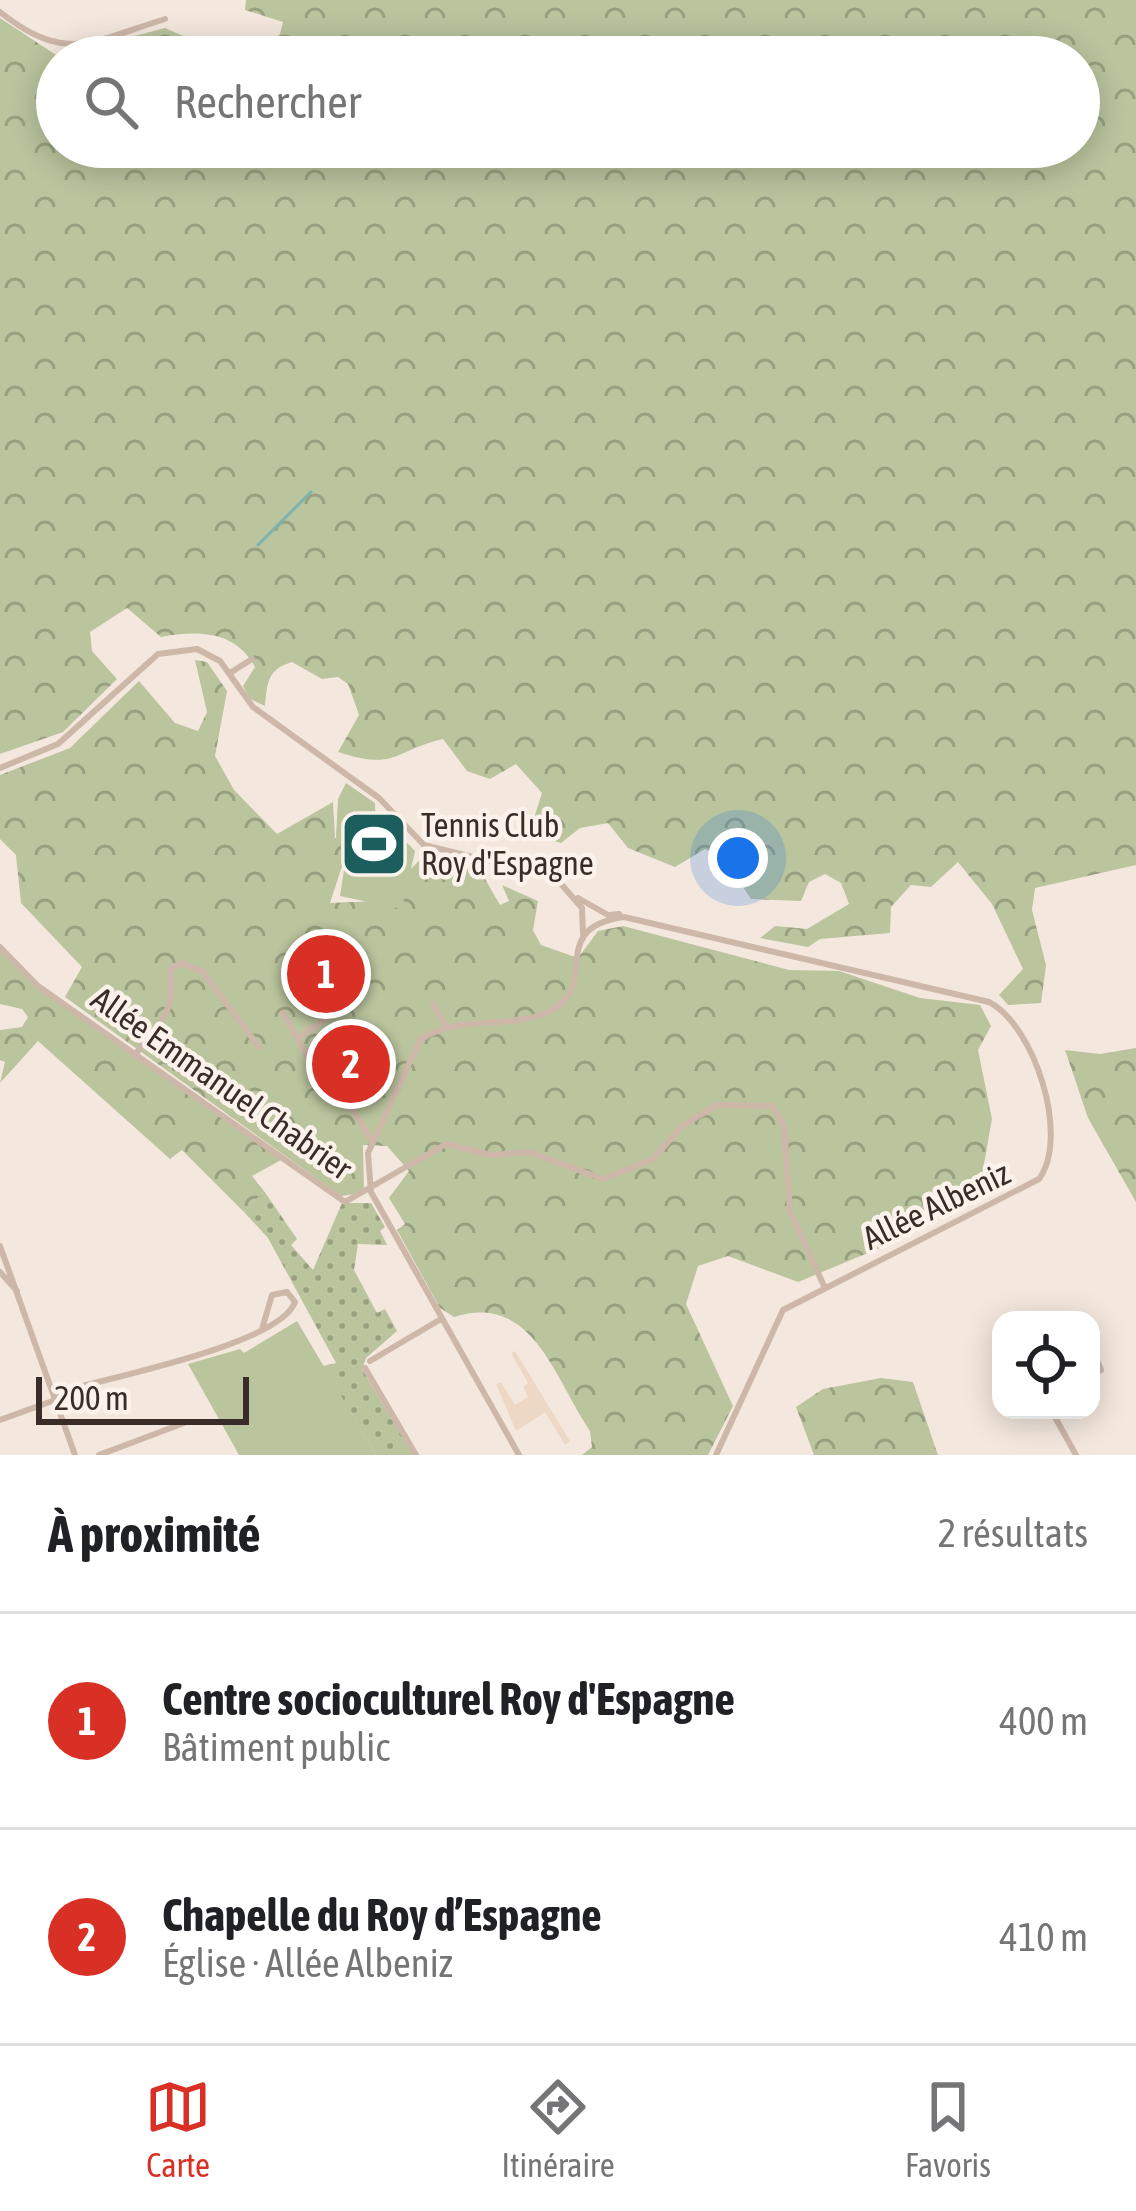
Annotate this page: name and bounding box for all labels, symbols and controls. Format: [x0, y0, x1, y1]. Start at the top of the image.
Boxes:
search box [36, 36, 1100, 168]
icon: search [78, 69, 144, 135]
text: Rechercher [174, 76, 361, 128]
place label: Tennis Club Roy d'Espagne [421, 806, 594, 882]
sports icon: Tennis Club Roy d'Espagne [339, 809, 409, 879]
your location [708, 828, 768, 888]
pin: 1 [287, 929, 365, 1019]
street label: Allée Emmanuel Chabrier [85, 979, 360, 1188]
pin: 2 [312, 1019, 390, 1109]
street label: Allée Albeniz [856, 1153, 1016, 1257]
map controls [992, 1311, 1100, 1419]
button: locate [992, 1311, 1100, 1419]
scale bar [36, 1371, 249, 1424]
text: 200 m [54, 1379, 129, 1417]
text: À proximité [48, 1504, 261, 1563]
text: 2 résultats [938, 1511, 1088, 1555]
text: Centre socioculturel Roy d'Espagne [162, 1673, 735, 1725]
text: 1 [78, 1699, 96, 1743]
text: 400 m [1000, 1699, 1088, 1743]
text: Bâtiment public [162, 1725, 390, 1769]
text: Chapelle du Roy d’Espagne [162, 1889, 602, 1941]
text: 2 [78, 1915, 96, 1959]
text: 410 m [1000, 1915, 1088, 1959]
text: Église · Allée Albeniz [162, 1941, 453, 1985]
tab: Carte [145, 2074, 211, 2184]
tab: Itinéraire [502, 2074, 615, 2184]
tab: Favoris [905, 2074, 991, 2184]

